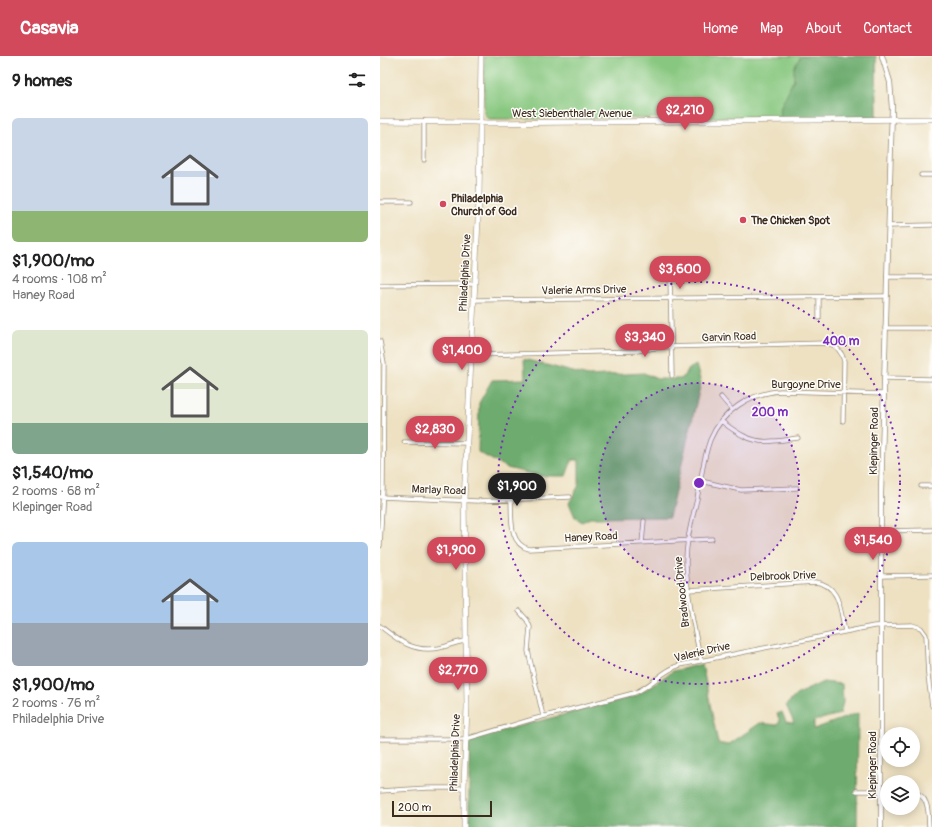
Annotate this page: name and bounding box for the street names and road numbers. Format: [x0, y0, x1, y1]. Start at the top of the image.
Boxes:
street label: West Siebenthaler Avenue [512, 107, 633, 120]
street label: Philadelphia Drive [456, 233, 474, 312]
street label: Valerie Arms Drive [541, 283, 627, 297]
street label: Garvin Road [702, 330, 756, 344]
street label: Burgoyne Drive [771, 378, 841, 391]
street label: Klepinger Road [867, 407, 881, 475]
street label: Marlay Road [412, 483, 466, 497]
street label: Haney Road [564, 529, 618, 545]
street label: Bradwood Drive [672, 555, 692, 628]
street label: Delbrook Drive [750, 568, 817, 584]
street label: Valerie Drive [673, 639, 732, 665]
street label: Philadelphia Drive [447, 713, 463, 792]
street label: Klepinger Road [866, 731, 879, 799]

